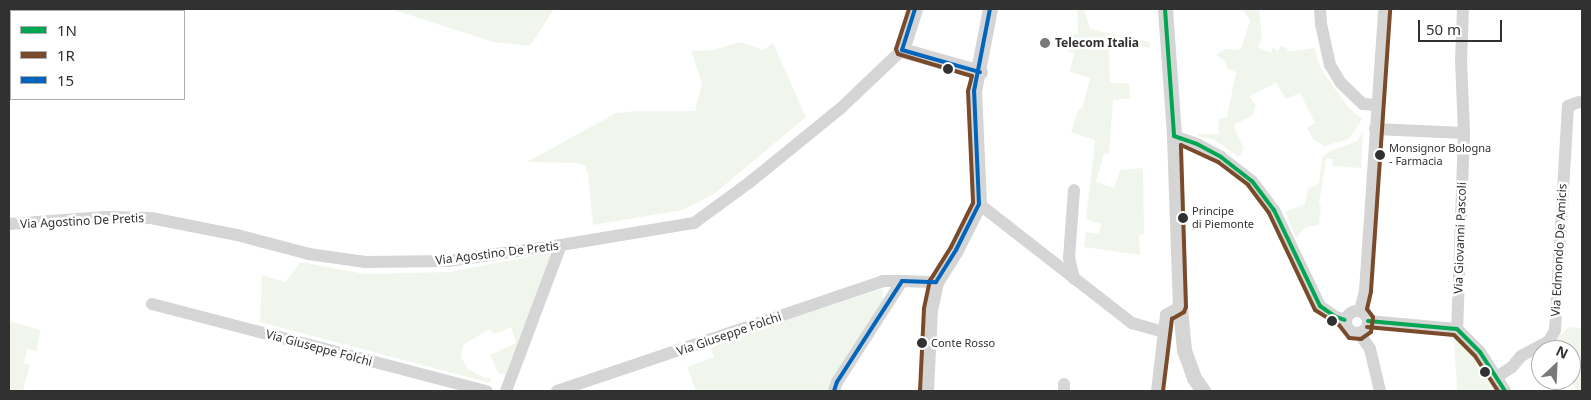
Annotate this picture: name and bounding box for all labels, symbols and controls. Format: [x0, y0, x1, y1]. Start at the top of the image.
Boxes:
legend [10, 10, 185, 100]
scale bar [1421, 10, 1505, 42]
text: 50 m [1426, 19, 1461, 39]
text: 1N [57, 20, 77, 40]
place label: Telecom Italia [1055, 36, 1139, 50]
marker: Telecom Italia [1039, 37, 1051, 49]
text: 1R [57, 45, 75, 65]
unlabelled marker [943, 64, 953, 74]
text: 15 [57, 70, 74, 90]
place label: Monsignor Bologna - Farmacia [1389, 142, 1491, 168]
marker: Monsignor Bologna - Farmacia [1375, 150, 1385, 160]
street label: Via Giovanni Pascoli [1451, 182, 1469, 294]
street label: Via Edmondo De Amicis [1548, 183, 1570, 317]
place label: Principe di Piemonte [1192, 205, 1254, 231]
street label: Via Agostino De Pretis [20, 211, 144, 231]
marker: Principe di Piemonte [1178, 213, 1188, 223]
street label: Via Agostino De Pretis [435, 238, 559, 268]
street label: Via Giuseppe Folchi [675, 309, 783, 359]
unlabelled marker [1327, 316, 1337, 326]
street label: Via Giuseppe Folchi [264, 327, 374, 369]
place label: Conte Rosso [931, 336, 995, 350]
marker: Conte Rosso [917, 338, 927, 348]
north arrow [1531, 340, 1581, 390]
text: N [1553, 341, 1571, 363]
unlabelled marker [1480, 367, 1490, 377]

